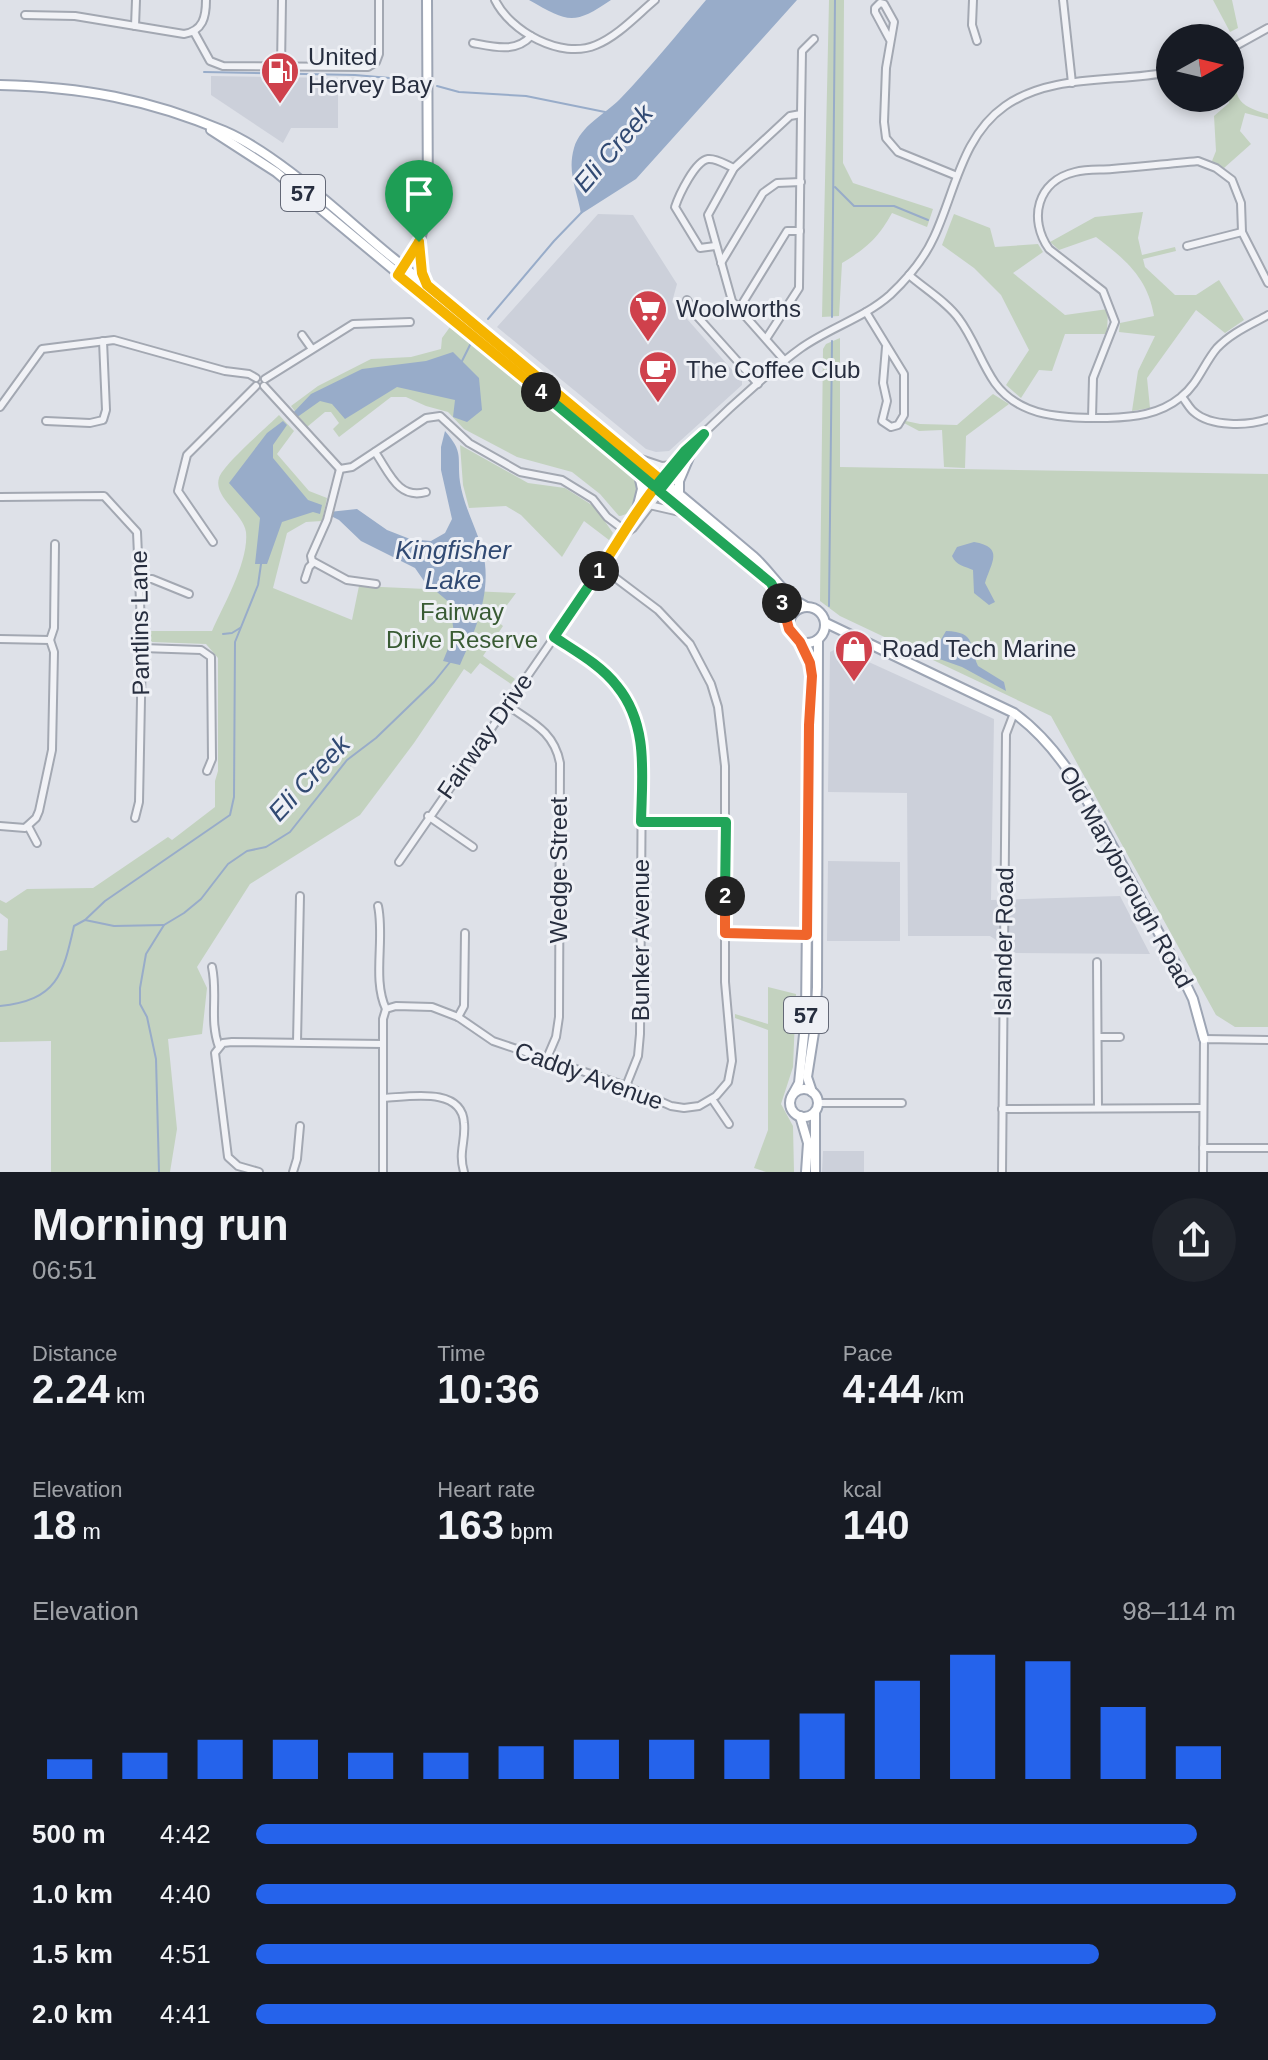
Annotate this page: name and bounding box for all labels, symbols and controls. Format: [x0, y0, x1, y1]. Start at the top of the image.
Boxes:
north arrow [1156, 24, 1244, 112]
map controls [1156, 24, 1244, 112]
place label: United Hervey Bay [308, 43, 432, 98]
fuel station icon: United Hervey Bay [259, 50, 301, 105]
water label: Eli Creek [567, 97, 660, 198]
pin [385, 160, 453, 242]
icon: arrive [397, 172, 441, 216]
road number: 57 [281, 175, 325, 211]
supermarket icon: Woolworths [627, 288, 669, 343]
place label: Woolworths [676, 295, 801, 322]
cafe icon: The Coffee Club [637, 349, 679, 404]
place label: The Coffee Club [686, 356, 860, 383]
pin: 4 [521, 372, 561, 412]
text: 4 [535, 379, 547, 404]
water label: Kingfisher Lake [395, 535, 512, 595]
street label: Pantlins Lane [125, 550, 154, 696]
pin: 1 [579, 551, 619, 591]
text: 1 [593, 558, 605, 583]
pin: 3 [762, 583, 802, 623]
text: 3 [776, 590, 788, 615]
park label: Fairway Drive Reserve [386, 598, 538, 653]
shop icon: Road Tech Marine [833, 628, 875, 683]
place label: Road Tech Marine [882, 635, 1076, 662]
street label: Fairway Drive [431, 668, 538, 804]
water label: Eli Creek [262, 728, 357, 827]
street label: Old Maryborough Road [1054, 761, 1199, 992]
street label: Wedge Street [545, 797, 572, 943]
street label: Bunker Avenue [627, 859, 654, 1021]
street label: Islander Road [989, 867, 1018, 1017]
pin: 2 [705, 876, 745, 916]
text: 2 [719, 883, 731, 908]
road number: 57 [784, 997, 828, 1033]
street label: Caddy Avenue [511, 1036, 667, 1115]
button: share [1152, 1198, 1236, 1282]
text: Morning run [32, 1200, 289, 1249]
text: 06:51 [32, 1255, 97, 1285]
text: Distance [32, 1341, 118, 1366]
text: Time [437, 1341, 485, 1366]
text: Pace [843, 1341, 893, 1366]
text: 2.24 [32, 1367, 110, 1411]
text: 10:36 [437, 1367, 540, 1411]
text: 4:44 [843, 1367, 923, 1411]
text: km [110, 1383, 145, 1408]
text: /km [923, 1383, 964, 1408]
text: Elevation [32, 1477, 123, 1502]
text: Heart rate [437, 1477, 535, 1502]
text: kcal [843, 1477, 882, 1502]
text: 18 [32, 1503, 77, 1547]
text: 163 [437, 1503, 504, 1547]
text: 140 [843, 1503, 909, 1547]
text: m [77, 1519, 101, 1544]
text: bpm [504, 1519, 553, 1544]
text: Elevation [32, 1596, 139, 1626]
text: 98–114 m [1122, 1596, 1236, 1626]
text: 500 m [32, 1819, 106, 1849]
text: 4:42 [160, 1819, 211, 1849]
text: 1.0 km [32, 1879, 113, 1909]
text: 4:40 [160, 1879, 211, 1909]
text: 1.5 km [32, 1939, 113, 1969]
text: 4:51 [160, 1939, 211, 1969]
text: 2.0 km [32, 1999, 113, 2029]
text: 4:41 [160, 1999, 211, 2029]

